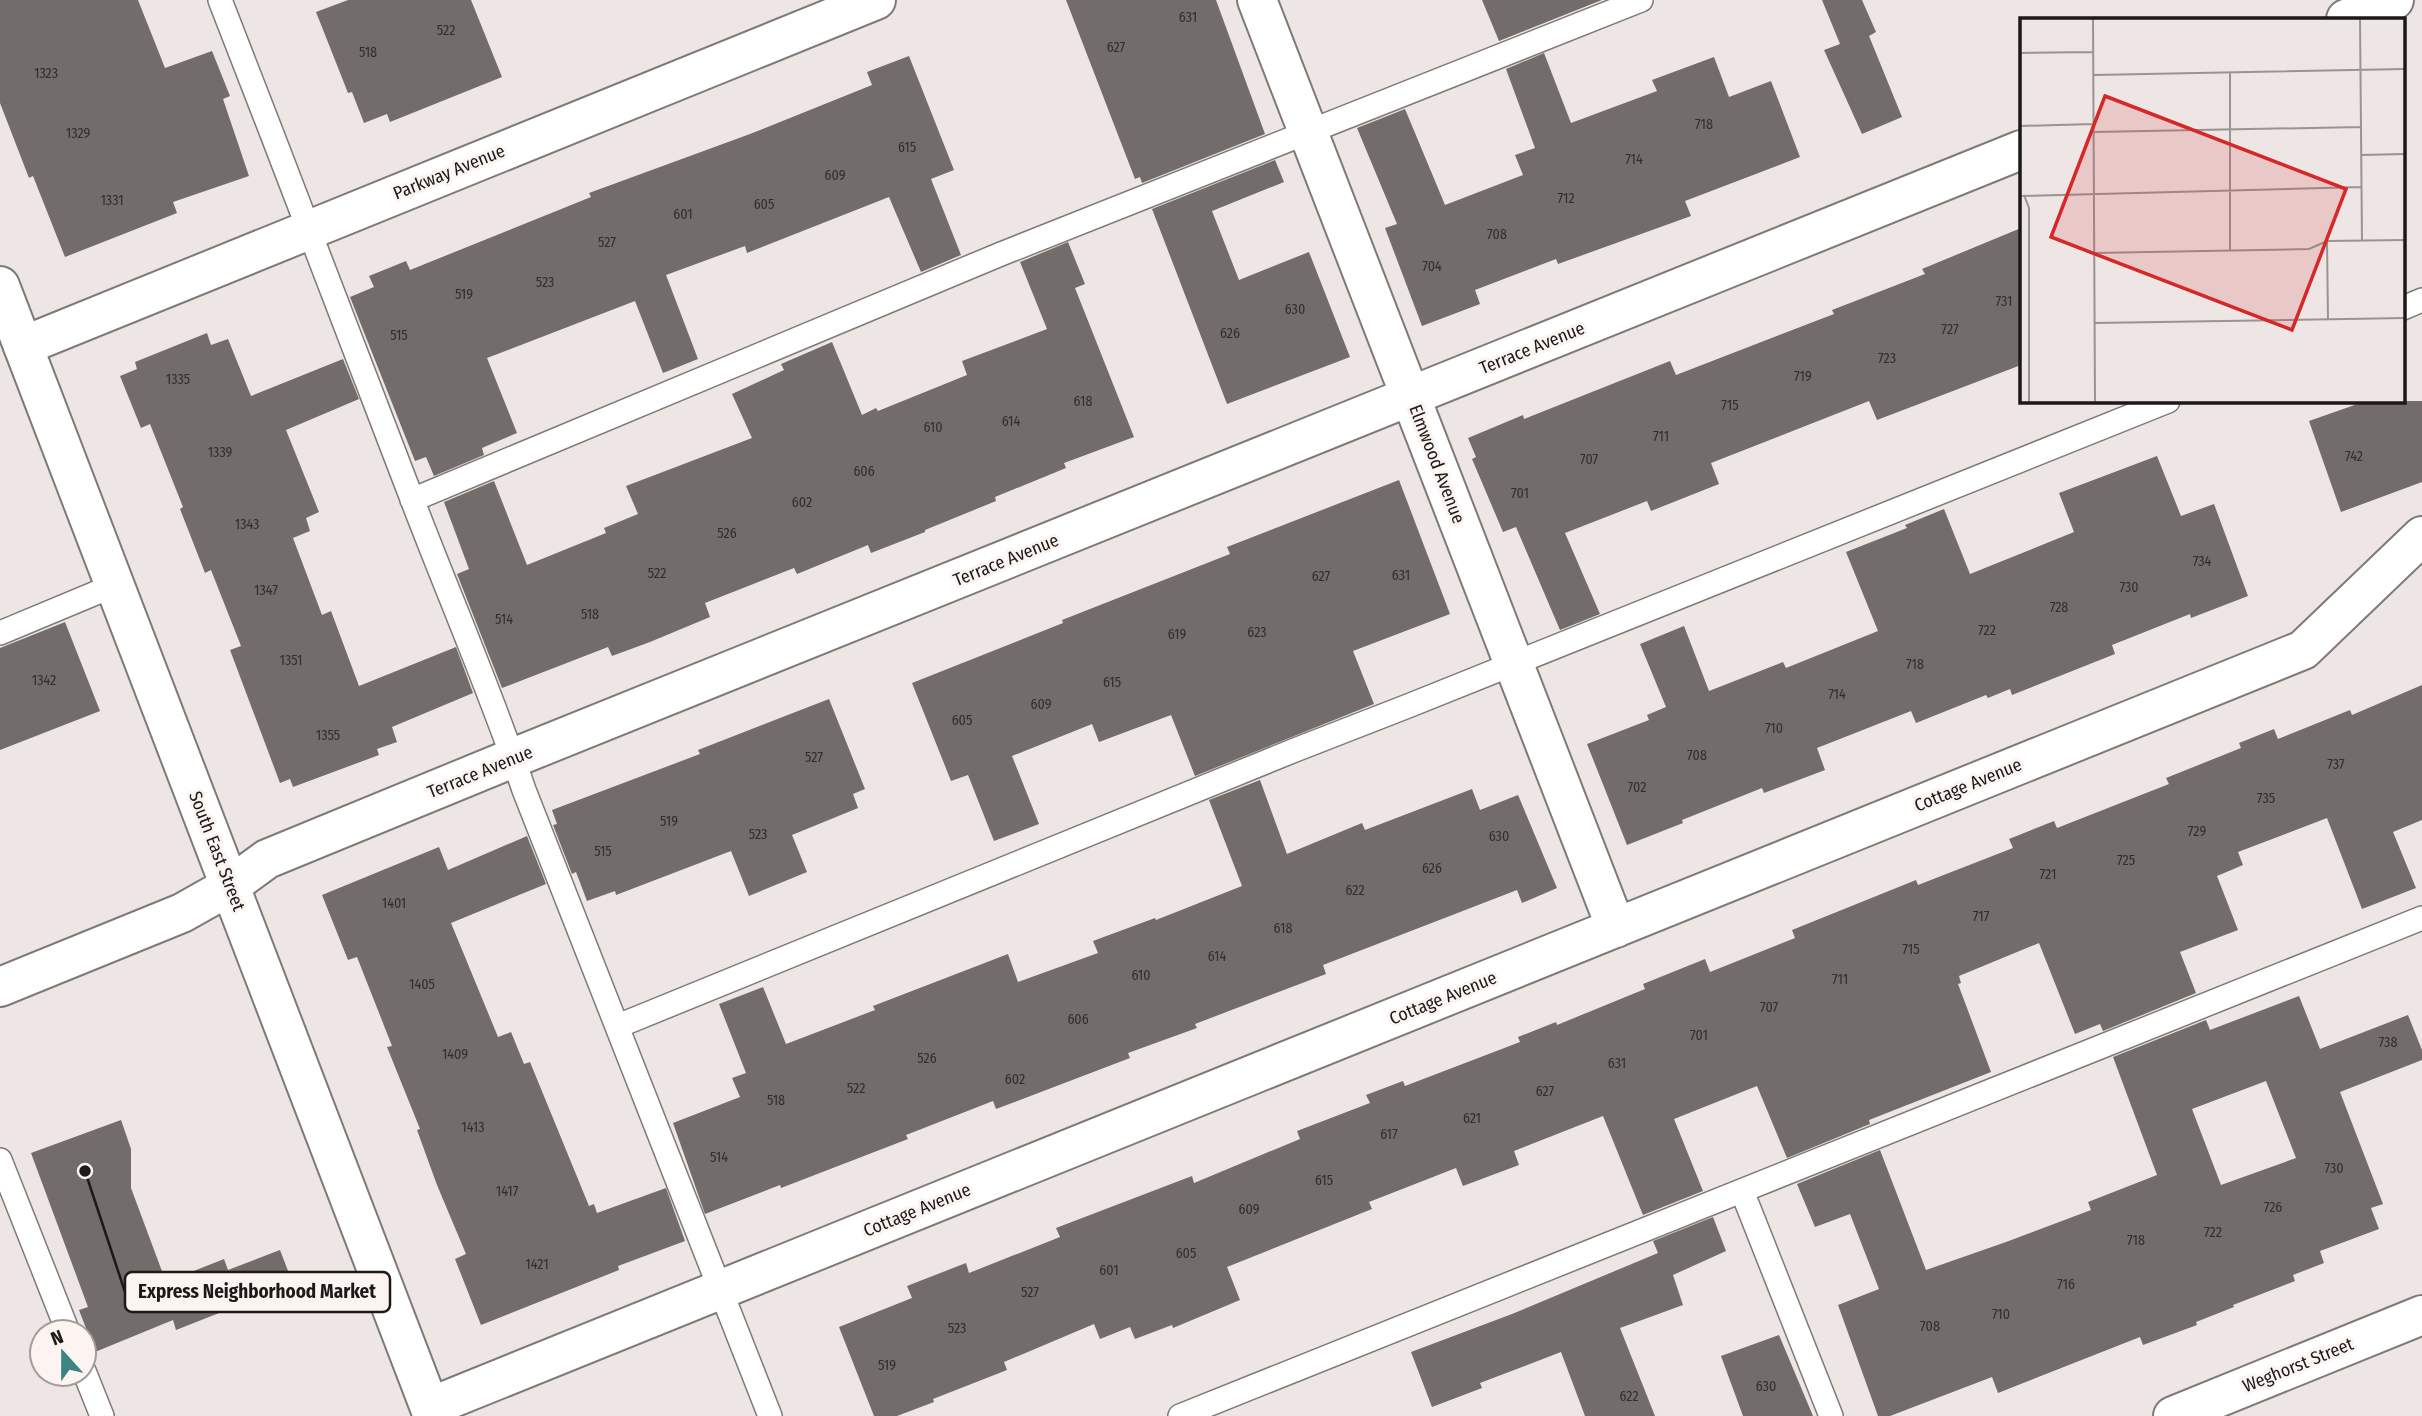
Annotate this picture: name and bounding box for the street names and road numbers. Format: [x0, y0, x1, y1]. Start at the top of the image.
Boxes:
street label: Parkway Avenue [390, 140, 508, 204]
street label: Terrace Avenue [1476, 317, 1588, 379]
street label: Elmwood Avenue [1404, 401, 1470, 527]
street label: Terrace Avenue [950, 529, 1062, 591]
street label: Terrace Avenue [424, 741, 536, 803]
street label: Cottage Avenue [1911, 753, 2025, 817]
street label: South East Street [184, 788, 250, 914]
street label: Cottage Avenue [1386, 966, 1500, 1030]
street label: Cottage Avenue [860, 1178, 974, 1242]
street label: Weghorst Street [2239, 1333, 2357, 1397]

